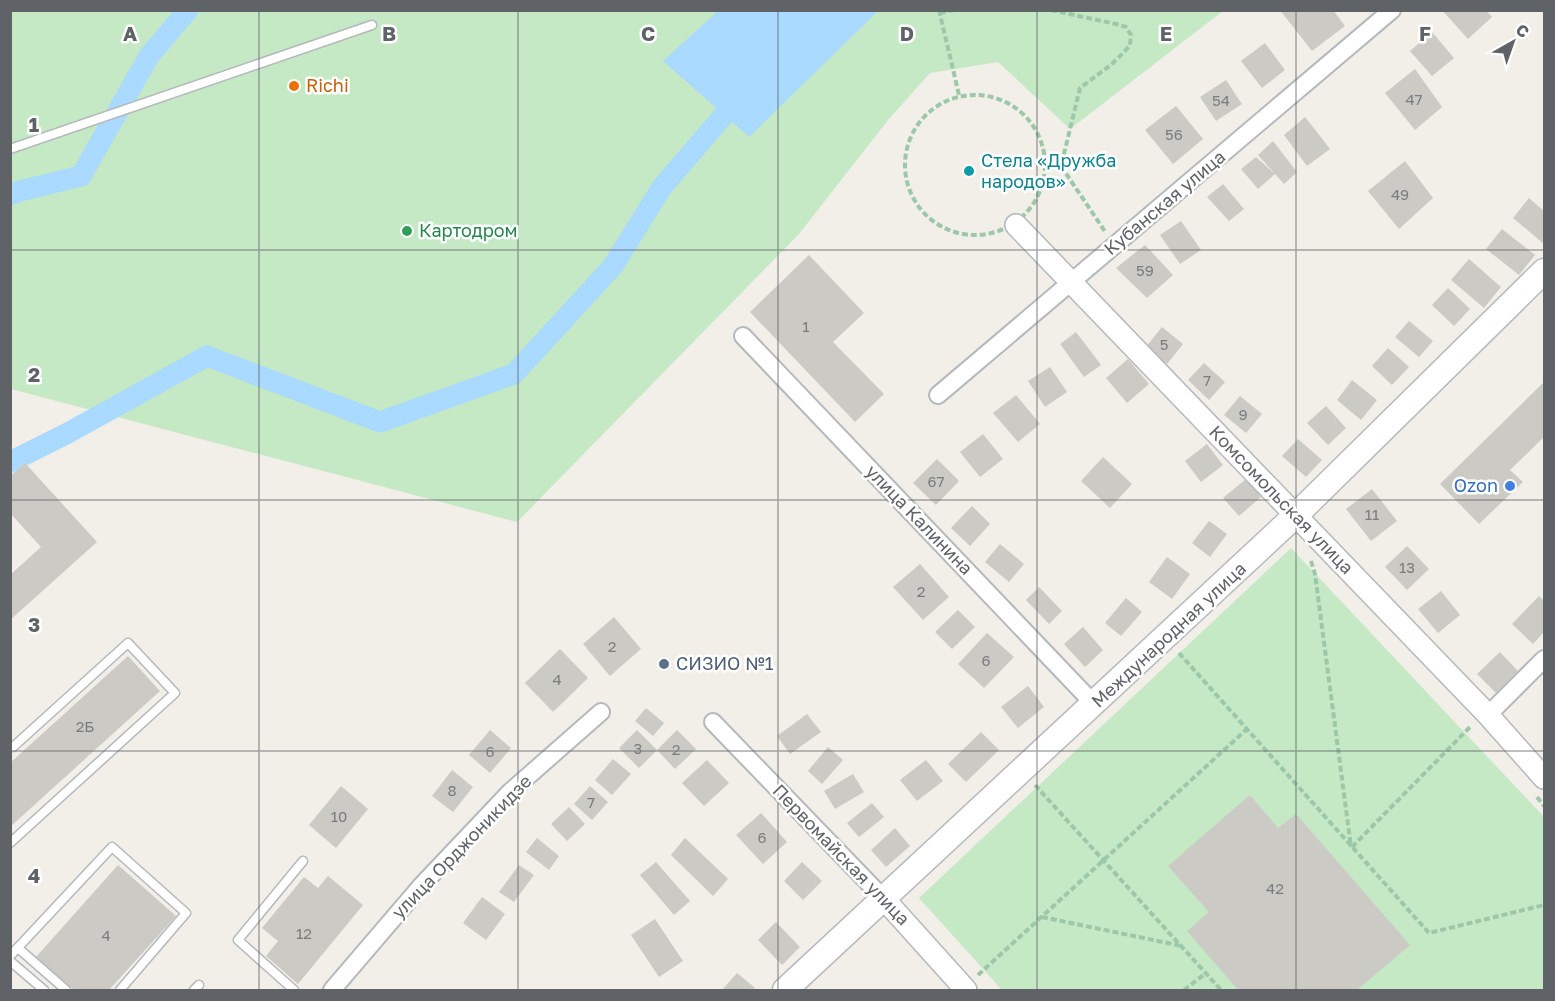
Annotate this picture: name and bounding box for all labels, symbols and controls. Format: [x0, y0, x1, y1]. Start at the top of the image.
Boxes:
north arrow [1483, 12, 1543, 72]
text: С [1512, 19, 1533, 42]
text: A [123, 21, 137, 45]
text: B [382, 21, 396, 45]
text: C [641, 21, 655, 45]
text: D [900, 21, 914, 45]
text: E [1160, 21, 1172, 45]
text: F [1419, 21, 1431, 45]
place label: Richi [306, 74, 349, 96]
marker: Richi [287, 79, 301, 93]
house number: 47 [1405, 90, 1423, 108]
house number: 54 [1212, 91, 1230, 109]
text: 1 [29, 112, 39, 136]
house number: 56 [1165, 125, 1183, 143]
street label: Кубанская улица [1099, 145, 1229, 259]
place label: Стела «Дружба народов» [981, 149, 1116, 192]
marker: Стела «Дружба народов» [962, 164, 976, 178]
house number: 49 [1391, 185, 1409, 203]
place label: Картодром [419, 219, 517, 241]
marker: Картодром [400, 224, 414, 238]
house number: 59 [1136, 261, 1154, 279]
house number: 1 [802, 317, 810, 335]
house number: 5 [1160, 335, 1168, 353]
text: 2 [28, 362, 40, 386]
house number: 7 [1203, 371, 1211, 389]
house number: 9 [1238, 405, 1248, 423]
street label: Комсомольская улица [1205, 420, 1358, 578]
street label: улица Калинина [862, 460, 978, 579]
house number: 67 [927, 472, 945, 490]
place label: Ozon [1454, 474, 1498, 496]
marker: Ozon [1503, 479, 1517, 493]
house number: 11 [1365, 505, 1379, 523]
street label: Международная улица [1086, 557, 1250, 712]
house number: 13 [1399, 558, 1415, 576]
house number: 2 [917, 582, 925, 600]
text: 3 [28, 612, 40, 636]
house number: 2 [608, 637, 616, 655]
house number: 6 [981, 651, 991, 669]
place label: СИЗИО №1 [676, 652, 774, 674]
marker: СИЗИО №1 [657, 657, 671, 671]
house number: 4 [552, 670, 562, 688]
house number: 2Б [76, 717, 94, 735]
house number: 3 [634, 739, 642, 757]
house number: 2 [672, 740, 680, 758]
house number: 6 [485, 742, 495, 760]
street label: улица Орджоникидзе [387, 770, 536, 923]
street label: Первомайская улица [769, 779, 915, 929]
house number: 8 [447, 781, 457, 799]
house number: 7 [587, 793, 595, 811]
house number: 10 [331, 807, 347, 825]
house number: 6 [757, 828, 767, 846]
text: 4 [28, 863, 40, 887]
house number: 42 [1266, 879, 1284, 897]
house number: 12 [296, 924, 312, 942]
house number: 4 [101, 926, 111, 944]

